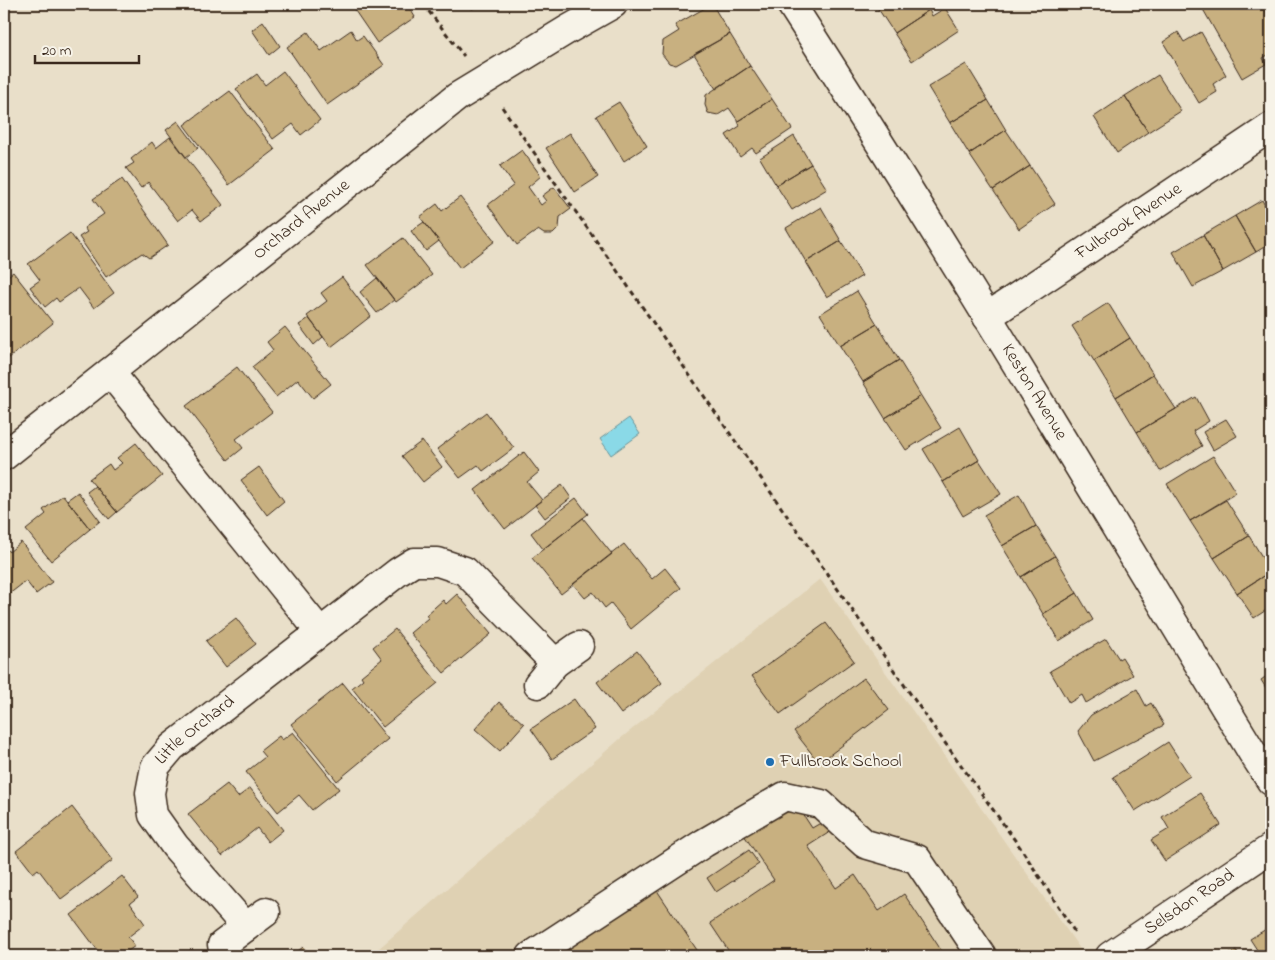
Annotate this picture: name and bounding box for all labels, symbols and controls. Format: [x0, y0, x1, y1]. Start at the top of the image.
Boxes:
scale bar [35, 32, 139, 64]
text: 20 m [42, 40, 72, 62]
street label: Orchard Avenue [248, 173, 357, 267]
street label: Fulbrook Avenue [1070, 176, 1188, 268]
street label: Keston Avenue [994, 339, 1074, 446]
street label: Little Orchard [149, 690, 241, 771]
place label: Fullbrook School [779, 749, 902, 775]
marker: Fullbrook School [764, 756, 776, 768]
street label: Selsdon Road [1139, 863, 1240, 942]

